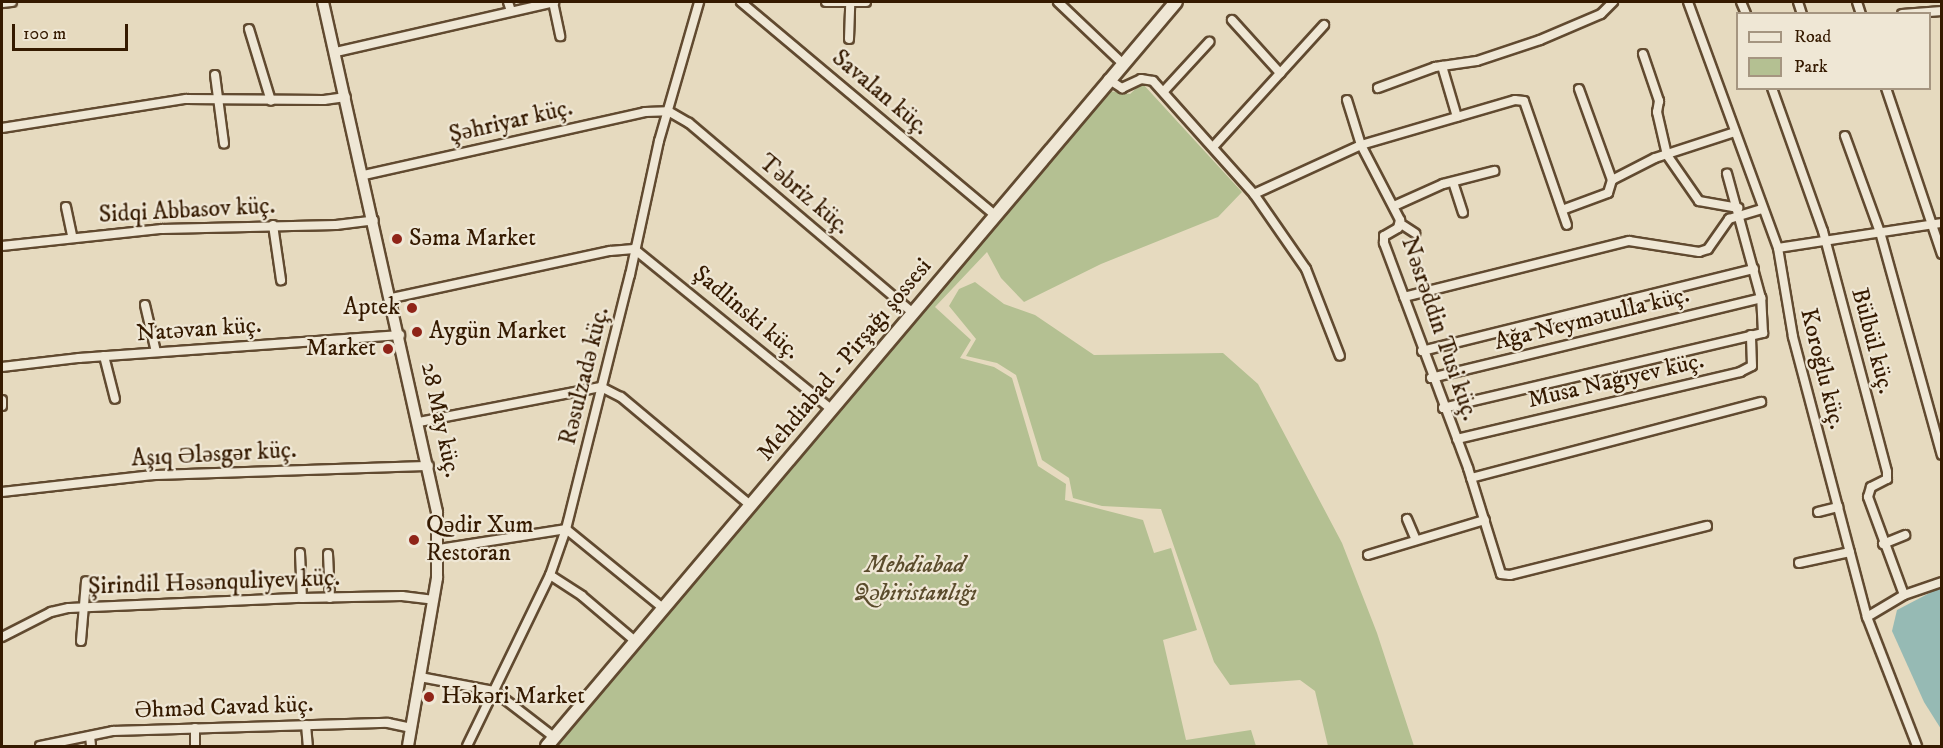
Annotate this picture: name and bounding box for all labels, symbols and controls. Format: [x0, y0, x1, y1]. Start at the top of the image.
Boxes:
scale bar [15, 12, 130, 50]
legend [1736, 12, 1931, 90]
text: 100 m [23, 23, 66, 45]
text: Road [1794, 26, 1831, 48]
street label: Savalan küç. [826, 44, 934, 142]
text: Park [1794, 56, 1828, 78]
street label: Şəhriyar küç. [446, 94, 576, 150]
street label: Təbriz küç. [753, 149, 855, 241]
street label: Sidqi Abbasov küç. [98, 192, 276, 230]
place label: Səma Market [409, 225, 536, 253]
marker: Səma Market [390, 232, 404, 246]
street label: Nəsrəddin Tusi küç. [1394, 233, 1484, 425]
street label: Mehdiabad - Pirşağı şossesi [752, 253, 938, 467]
street label: Şadlinski küç. [686, 260, 806, 366]
street label: Ağa Neymətulla küç. [1491, 281, 1693, 357]
street label: Bülbül küç. [1844, 285, 1900, 397]
place label: Aptek [343, 294, 400, 322]
marker: Aptek [405, 301, 419, 315]
street label: Rəsulzadə küç. [554, 304, 616, 448]
street label: Koroğlu küç. [1793, 305, 1851, 433]
street label: Natəvan küç. [135, 311, 263, 349]
place label: Aygün Market [429, 318, 566, 346]
marker: Aygün Market [410, 325, 424, 339]
place label: Market [306, 335, 376, 363]
marker: Market [381, 342, 395, 356]
street label: Musa Nağıyev küç. [1525, 347, 1707, 415]
street label: 28 May küç. [414, 360, 466, 480]
street label: Aşıq Ələsgər küç. [131, 436, 297, 474]
place label: Qədir Xum Restoran [426, 512, 534, 568]
marker: Qədir Xum Restoran [407, 533, 421, 547]
park label: Mehdiabad Qəbiristanlığı [853, 552, 977, 608]
street label: Şirindil Həsənquliyev küç. [88, 564, 340, 602]
place label: Həkəri Market [441, 683, 585, 711]
street label: Əhməd Cavad küç. [134, 690, 314, 726]
marker: Həkəri Market [422, 690, 436, 704]

